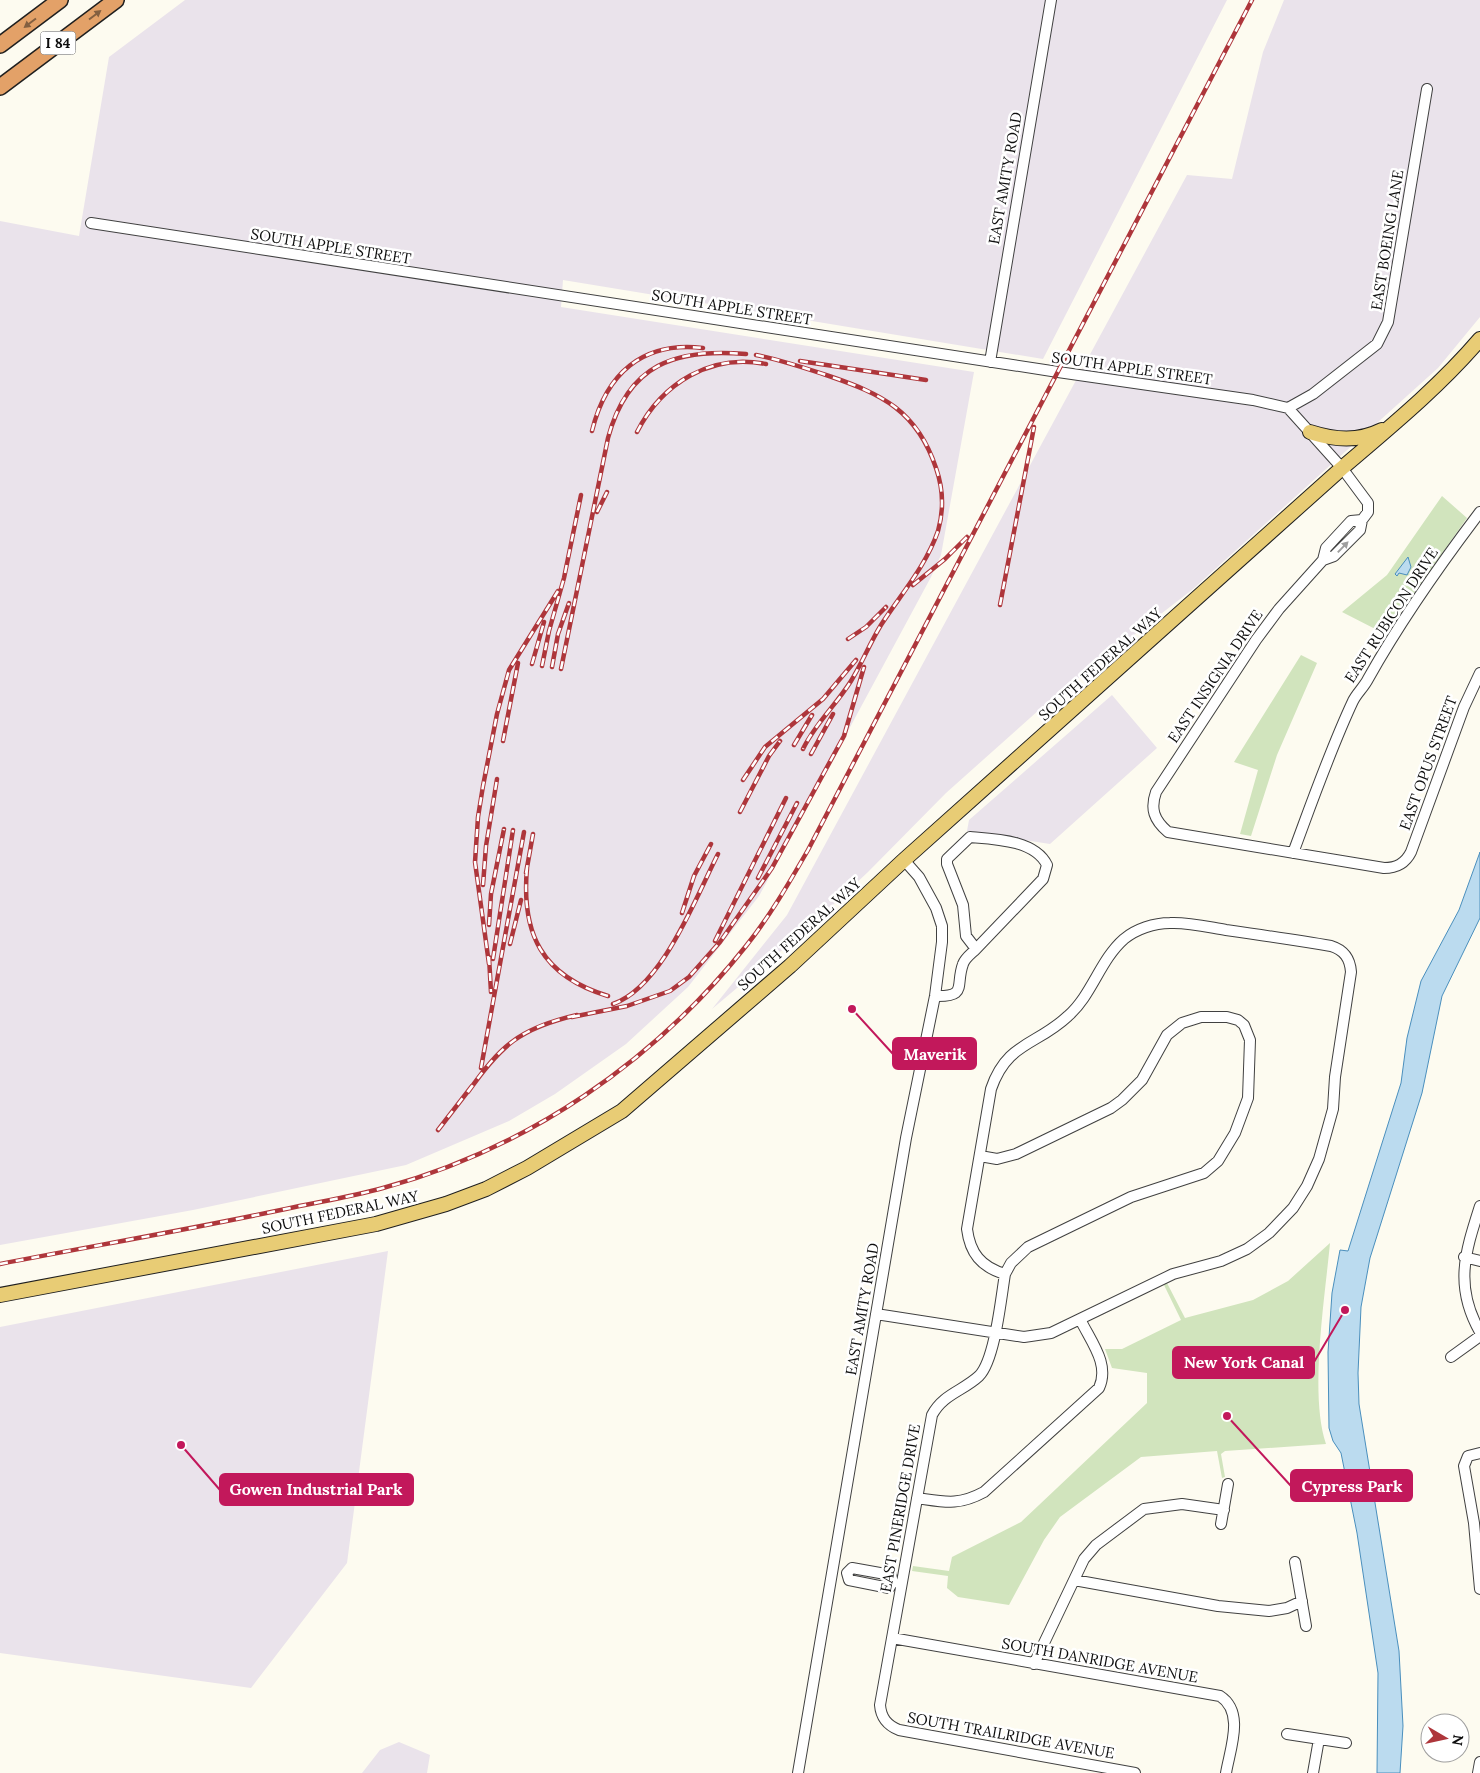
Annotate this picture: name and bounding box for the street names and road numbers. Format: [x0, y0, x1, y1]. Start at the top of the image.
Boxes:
road number: I 84 [40, 32, 76, 54]
street label: EAST AMITY ROAD [984, 110, 1026, 246]
street label: EAST BOEING LANE [1367, 168, 1407, 312]
street label: SOUTH APPLE STREET [249, 224, 413, 268]
street label: SOUTH APPLE STREET [650, 285, 814, 329]
street label: SOUTH APPLE STREET [1050, 347, 1214, 389]
street label: EAST RUBICON DRIVE [1340, 544, 1442, 686]
street label: SOUTH FEDERAL WAY [1034, 603, 1166, 724]
street label: EAST INSIGNIA DRIVE [1163, 606, 1267, 746]
street label: EAST OPUS STREET [1395, 693, 1461, 833]
street label: SOUTH FEDERAL WAY [733, 873, 865, 994]
street label: SOUTH FEDERAL WAY [260, 1186, 421, 1238]
street label: EAST AMITY ROAD [841, 1241, 883, 1377]
street label: EAST PINERIDGE DRIVE [876, 1422, 924, 1594]
street label: SOUTH DANRIDGE AVENUE [1000, 1633, 1200, 1687]
street label: SOUTH TRAILRIDGE AVENUE [906, 1707, 1116, 1763]

